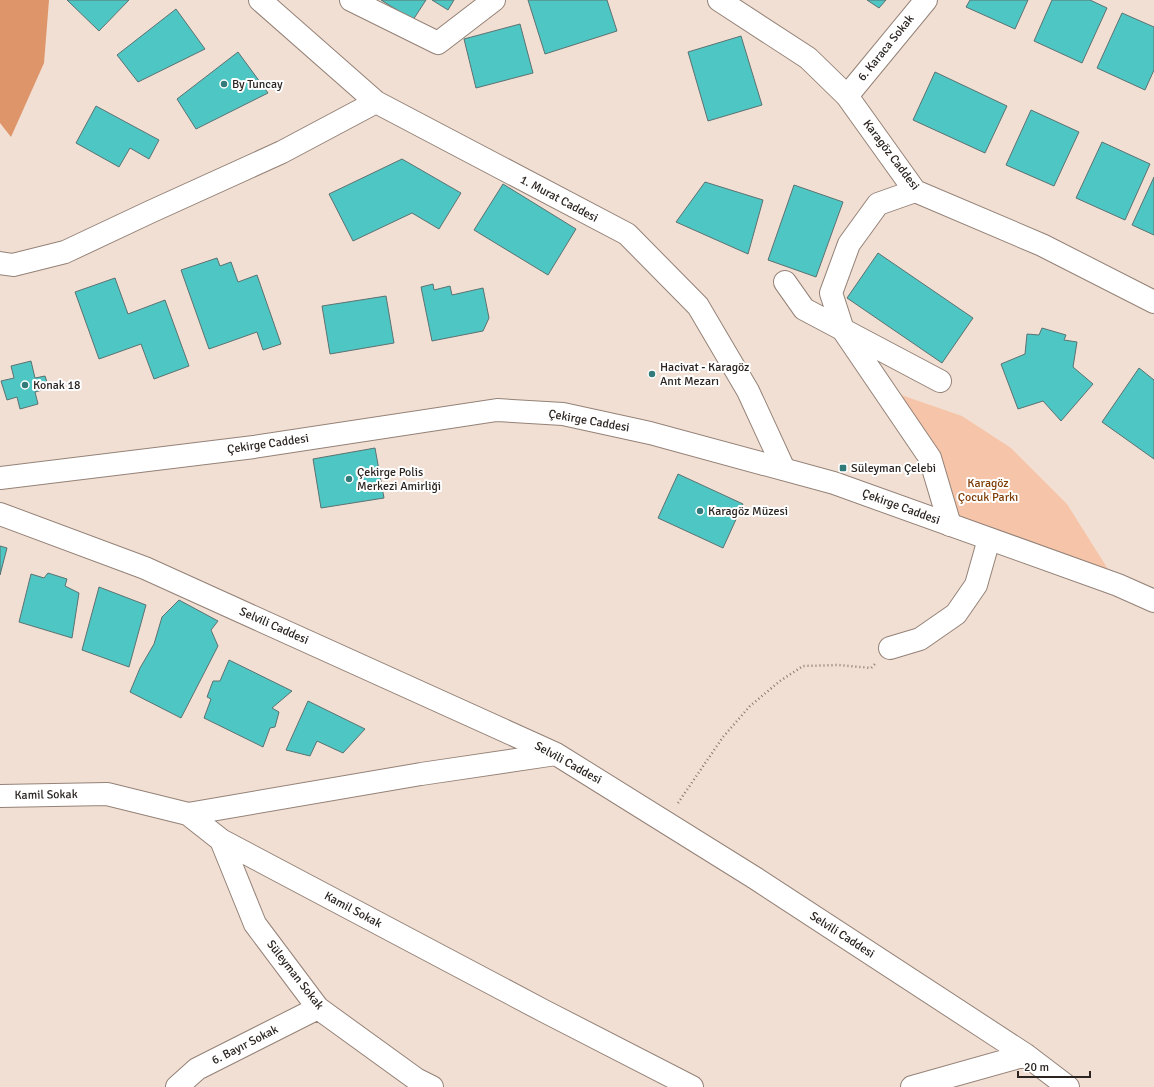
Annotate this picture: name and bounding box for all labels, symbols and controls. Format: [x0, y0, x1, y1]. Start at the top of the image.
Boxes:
street label: 6. Karaca Sokak [855, 12, 917, 84]
place label: By Tuncay [232, 77, 283, 92]
marker: By Tuncay [219, 79, 229, 89]
street label: Karagöz Caddesi [860, 117, 922, 193]
street label: 1. Murat Caddesi [517, 172, 601, 226]
place label: Hacivat - Karagöz Anıt Mezarı [660, 360, 749, 389]
marker: Hacivat - Karagöz Anıt Mezarı [647, 369, 657, 379]
place label: Konak 18 [33, 378, 80, 393]
marker: Konak 18 [20, 380, 30, 390]
street label: Çekirge Caddesi [547, 406, 631, 436]
street label: Çekirge Caddesi [226, 431, 310, 457]
place label: Süleyman Çelebi [851, 461, 936, 476]
marker: Süleyman Çelebi [838, 463, 848, 473]
place label: Çekirge Polis Merkezi Amirliği [357, 465, 441, 494]
marker: Çekirge Polis Merkezi Amirliği [344, 474, 354, 484]
park label: Karagöz Çocuk Parkı [958, 476, 1018, 505]
street label: Çekirge Caddesi [860, 486, 942, 528]
place label: Karagöz Müzesi [708, 504, 788, 519]
marker: Karagöz Müzesi [695, 506, 705, 516]
street label: Selvili Caddesi [237, 604, 311, 648]
street label: Selvili Caddesi [532, 738, 604, 788]
street label: Kamil Sokak [14, 787, 78, 803]
street label: Kamil Sokak [322, 889, 384, 931]
street label: Selvili Caddesi [807, 908, 877, 962]
street label: Süleyman Sokak [263, 937, 327, 1013]
street label: 6. Bayır Sokak [209, 1022, 281, 1068]
scale bar [1018, 1053, 1090, 1079]
text: 20 m [1024, 1060, 1049, 1075]

